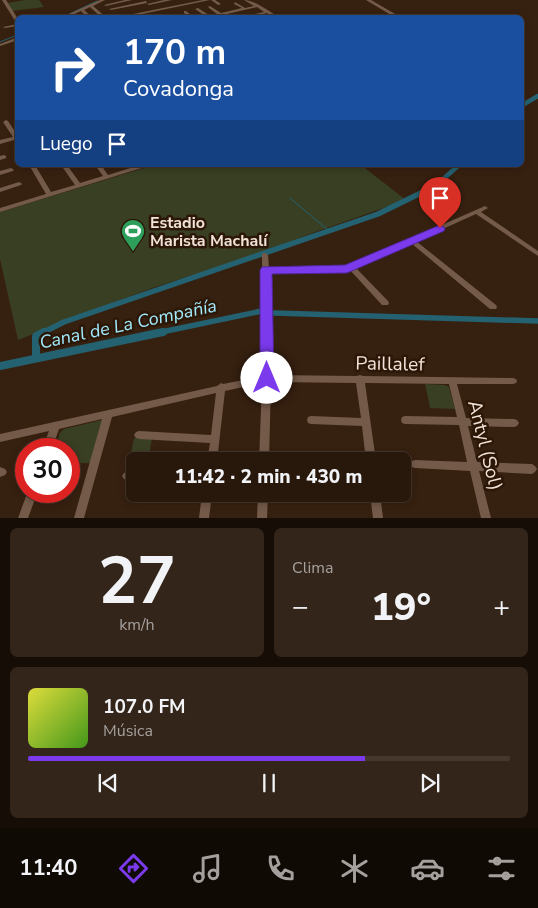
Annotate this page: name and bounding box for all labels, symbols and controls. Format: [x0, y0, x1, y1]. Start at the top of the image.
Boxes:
text: 170 m [123, 29, 226, 76]
icon: right [40, 35, 105, 100]
text: Covadonga [123, 74, 234, 104]
icon: arrive [103, 130, 131, 158]
text: Luego [40, 131, 93, 157]
pin [419, 177, 461, 228]
icon: arrive [426, 184, 454, 212]
place label: Estadio Marista Machalí [150, 212, 268, 252]
sports icon: Estadio Marista Machalí [120, 218, 146, 252]
water label: Canal de La Compañía [37, 293, 219, 355]
street label: Paillalef [355, 350, 426, 378]
position arrow [240, 351, 292, 403]
street label: Antyl (Sol) [461, 397, 509, 493]
speed limit sign: 30 [15, 438, 80, 503]
text: 11:42 · 2 min · 430 m [175, 464, 362, 490]
text: 27 [98, 537, 176, 626]
text: Clima [292, 557, 333, 579]
text: 19° [371, 582, 431, 633]
text: − [292, 588, 309, 626]
text: + [493, 588, 510, 626]
text: km/h [119, 614, 155, 636]
text: 107.0 FM [103, 694, 186, 720]
text: Música [103, 720, 153, 742]
icon: previous [94, 769, 122, 797]
icon: pause [255, 769, 283, 797]
icon: next [416, 769, 444, 797]
icon: directions [116, 851, 151, 886]
icon: music [190, 851, 225, 886]
icon: phone [263, 851, 298, 886]
icon: climate [337, 851, 372, 886]
icon: car [410, 851, 445, 886]
icon: filters [484, 851, 519, 886]
text: 11:40 [19, 853, 78, 883]

